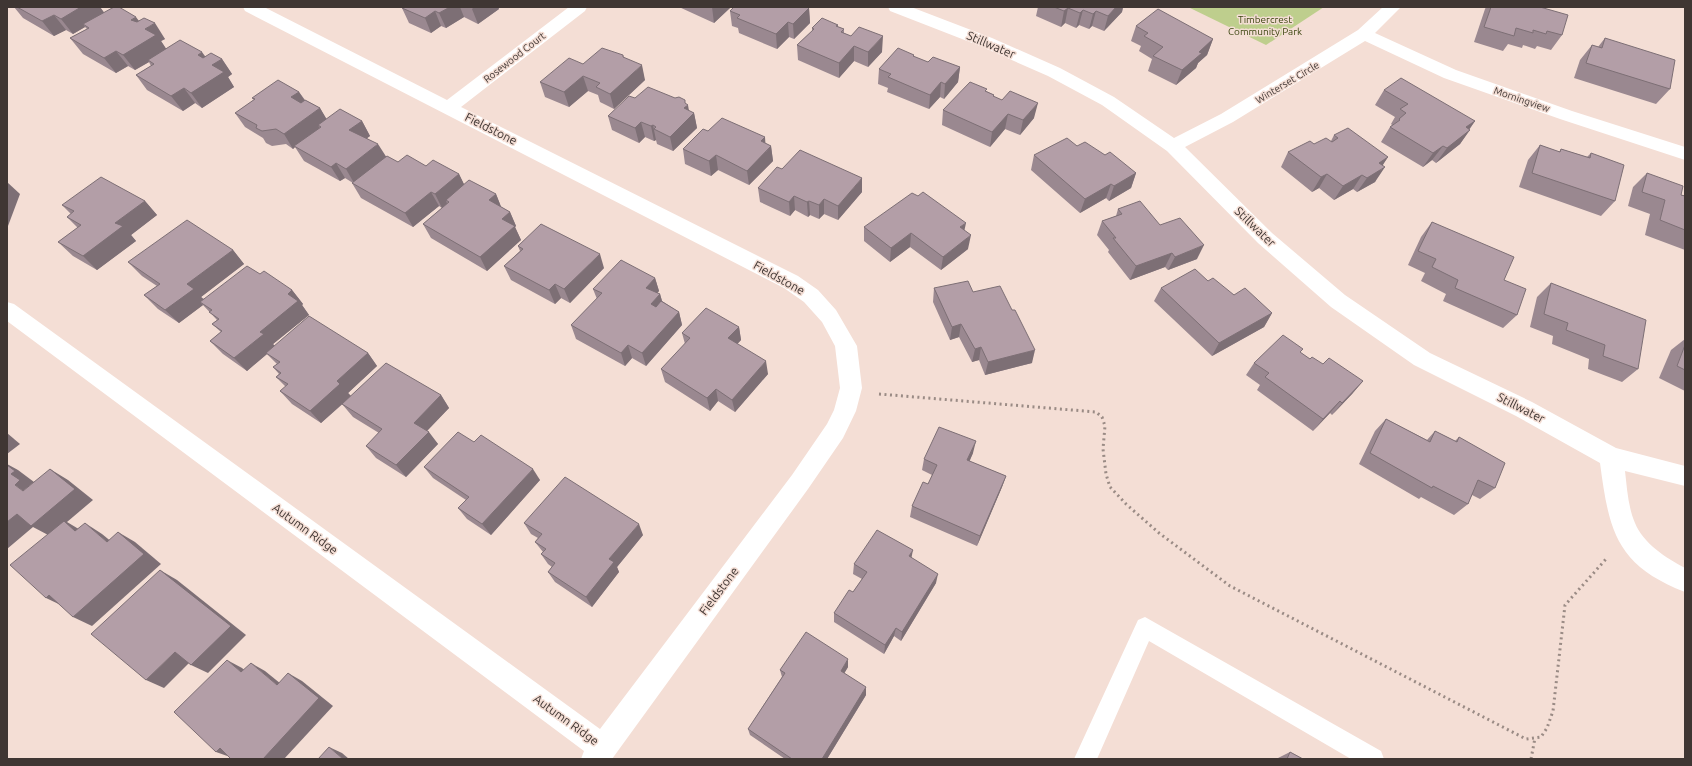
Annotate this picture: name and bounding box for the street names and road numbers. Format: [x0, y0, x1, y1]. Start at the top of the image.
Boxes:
street label: Stillwater [965, 28, 1018, 61]
street label: Rosewood Court [481, 30, 547, 85]
street label: Winterset Circle [1254, 59, 1321, 106]
street label: Morningview [1492, 85, 1552, 114]
street label: Fieldstone [463, 110, 519, 147]
street label: Stillwater [1232, 204, 1279, 250]
street label: Fieldstone [751, 258, 807, 297]
street label: Stillwater [1495, 390, 1548, 425]
street label: Autumn Ridge [270, 501, 340, 557]
street label: Fieldstone [696, 564, 741, 617]
street label: Autumn Ridge [531, 692, 601, 748]

